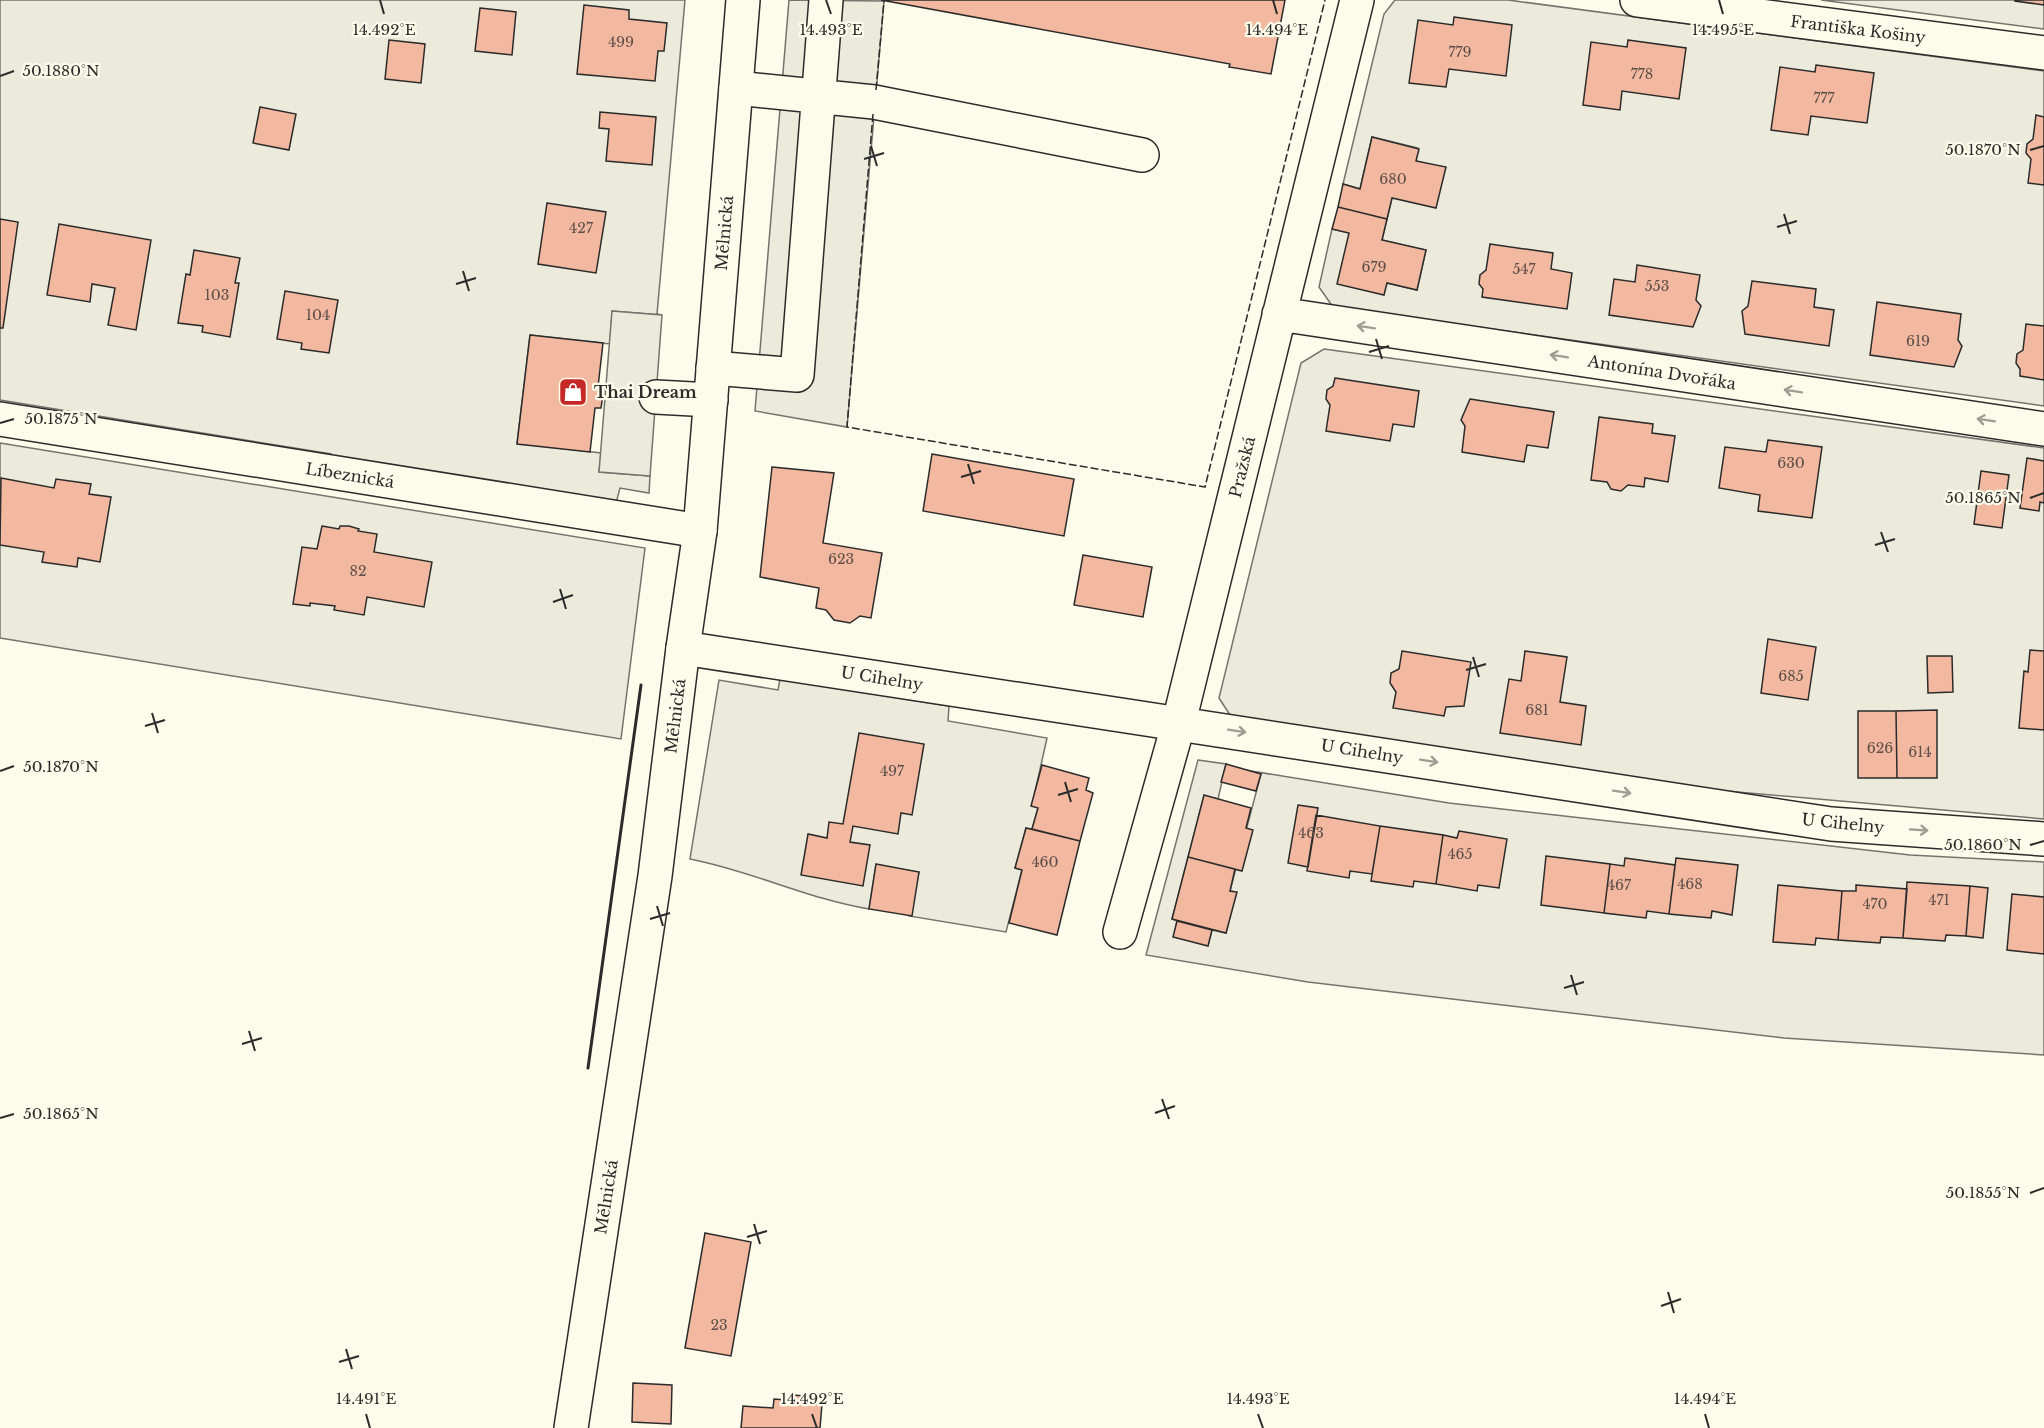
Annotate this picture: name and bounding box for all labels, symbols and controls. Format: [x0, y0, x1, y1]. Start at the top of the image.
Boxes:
street label: Františka Košiny [1789, 11, 1928, 47]
text: 14.492°E [352, 20, 416, 39]
text: 14.493°E [799, 20, 863, 39]
text: 14.494°E [1246, 20, 1308, 39]
text: 14.495°E [1692, 20, 1754, 39]
house number: 499 [608, 33, 634, 51]
house number: 779 [1448, 43, 1472, 61]
text: 50.1880°N [22, 61, 100, 80]
house number: 778 [1631, 65, 1653, 83]
house number: 777 [1813, 89, 1836, 107]
text: 50.1870°N [1945, 140, 2021, 159]
house number: 680 [1379, 170, 1407, 188]
street label: Mělnická [711, 195, 737, 271]
house number: 427 [569, 219, 594, 237]
house number: 679 [1361, 258, 1387, 276]
house number: 547 [1512, 260, 1537, 278]
house number: 553 [1645, 277, 1669, 295]
house number: 103 [205, 286, 229, 304]
house number: 104 [306, 306, 330, 324]
one-way arrow [1357, 322, 1376, 333]
house number: 619 [1906, 332, 1930, 350]
street label: Antonína Dvořáka [1585, 350, 1738, 394]
one-way arrow [1550, 351, 1569, 362]
shop icon: Thai Dream [557, 376, 589, 408]
place label: Thai Dream [594, 382, 697, 402]
one-way arrow [1784, 386, 1804, 397]
text: 50.1875°N [24, 409, 98, 428]
one-way arrow [1977, 415, 1997, 426]
street label: Pražská [1225, 434, 1259, 500]
house number: 630 [1777, 454, 1805, 472]
street label: Líbeznická [304, 458, 396, 492]
text: 50.1865°N [1945, 488, 2021, 507]
house number: 623 [828, 550, 854, 568]
house number: 82 [349, 562, 367, 580]
street label: U Cihelny [839, 662, 925, 694]
house number: 685 [1778, 667, 1804, 685]
street label: Mělnická [660, 677, 690, 755]
house number: 681 [1525, 701, 1549, 719]
one-way arrow [1226, 726, 1246, 737]
street label: U Cihelny [1319, 735, 1405, 767]
house number: 626 [1867, 739, 1893, 757]
house number: 614 [1908, 743, 1932, 761]
one-way arrow [1419, 756, 1439, 767]
text: 50.1870°N [23, 757, 99, 776]
house number: 497 [880, 762, 905, 780]
one-way arrow [1612, 786, 1631, 797]
street label: U Cihelny [1801, 809, 1886, 837]
house number: 463 [1298, 824, 1324, 842]
one-way arrow [1909, 825, 1929, 836]
text: 50.1860°N [1944, 835, 2022, 854]
house number: 465 [1447, 845, 1473, 863]
house number: 460 [1031, 853, 1059, 871]
house number: 468 [1677, 875, 1703, 893]
house number: 467 [1607, 876, 1632, 894]
house number: 471 [1928, 891, 1950, 909]
house number: 470 [1862, 895, 1888, 913]
text: 50.1865°N [23, 1104, 99, 1123]
street label: Mělnická [590, 1158, 622, 1236]
text: 50.1855°N [1946, 1183, 2020, 1202]
house number: 23 [710, 1316, 728, 1334]
text: 14.491°E [336, 1389, 396, 1408]
text: 14.492°E [780, 1389, 844, 1408]
text: 14.493°E [1226, 1389, 1290, 1408]
text: 14.494°E [1674, 1389, 1736, 1408]

